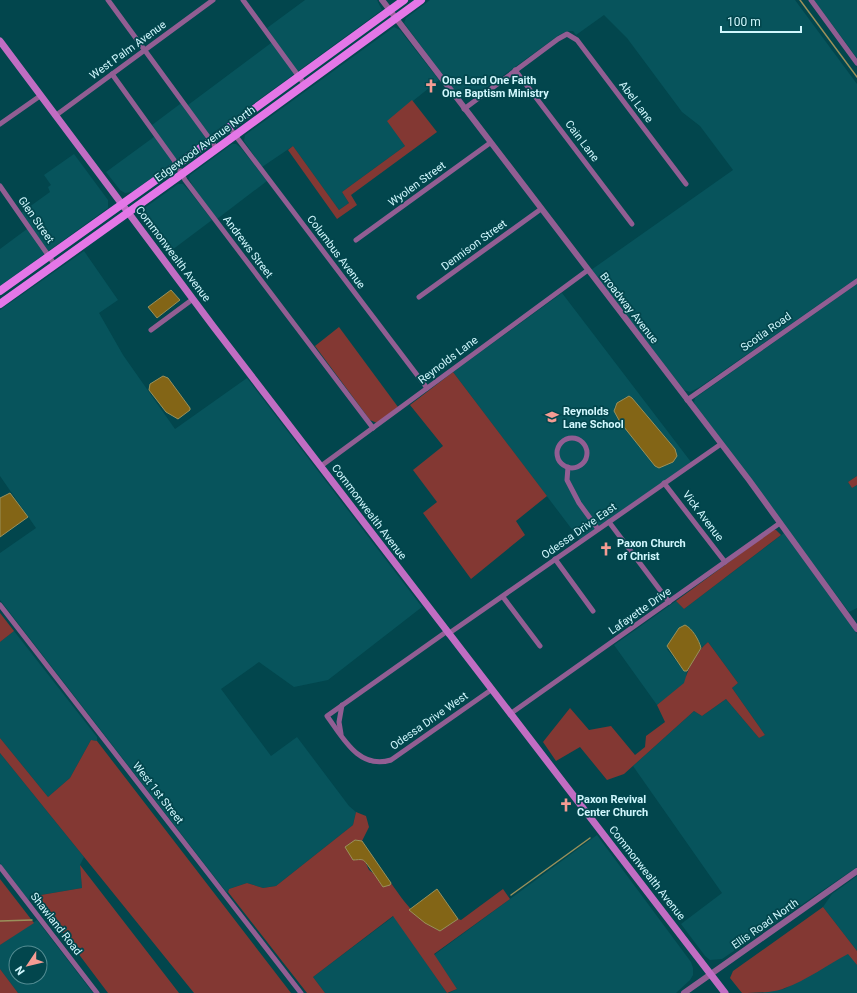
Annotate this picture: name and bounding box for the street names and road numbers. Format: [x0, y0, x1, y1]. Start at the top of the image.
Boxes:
street label: West Palm Avenue [87, 18, 169, 82]
street label: Abel Lane [616, 79, 656, 125]
street label: Edgewood Avenue North [152, 103, 258, 185]
street label: Cain Lane [562, 118, 602, 164]
street label: Wyolen Street [386, 159, 448, 209]
street label: Glen Street [15, 194, 57, 246]
street label: Commonwealth Avenue [133, 204, 213, 304]
street label: Andrews Street [220, 213, 276, 281]
street label: Columbus Avenue [304, 213, 368, 291]
street label: Dennison Street [439, 217, 510, 273]
street label: Broadway Avenue [597, 270, 661, 346]
street label: Scotia Road [738, 310, 794, 354]
street label: Reynolds Lane [416, 333, 480, 387]
street label: Commonwealth Avenue [329, 462, 409, 562]
street label: Vick Avenue [680, 488, 726, 544]
street label: Odessa Drive East [539, 500, 619, 562]
street label: Lafayette Drive [606, 585, 674, 637]
street label: Odessa Drive West [388, 689, 471, 753]
street label: West 1st Street [130, 760, 186, 827]
street label: Commonwealth Avenue [606, 823, 688, 923]
street label: Shawland Road [28, 890, 84, 958]
street label: Ellis Road North [729, 896, 801, 952]

